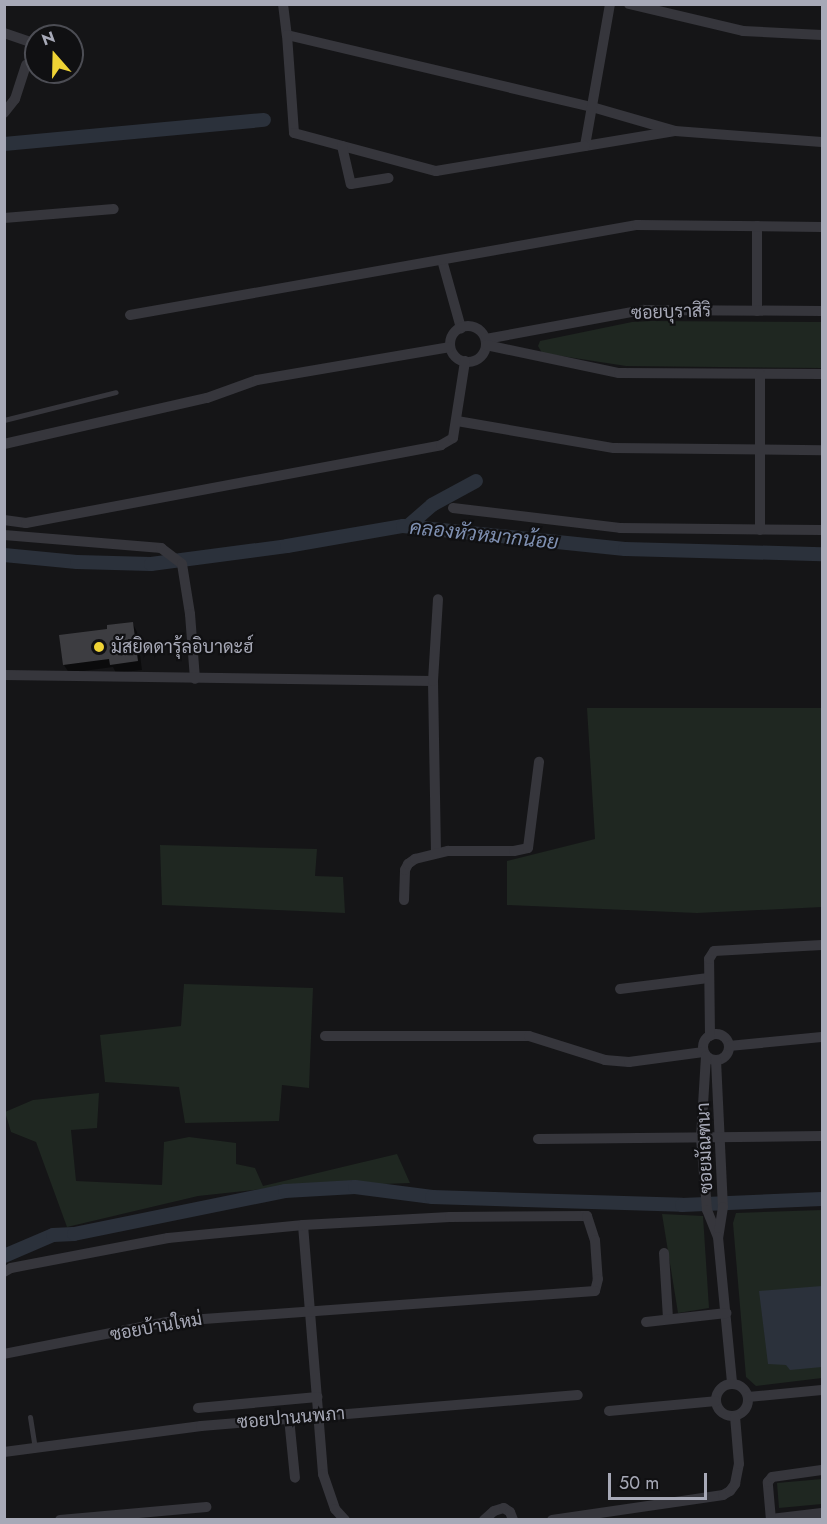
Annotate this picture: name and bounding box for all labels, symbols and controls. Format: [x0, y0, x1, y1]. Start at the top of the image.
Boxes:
north arrow [24, 24, 84, 84]
text: N [38, 26, 58, 51]
street label: ซอยบุราสิริ [631, 300, 711, 324]
water label: คลองหัวหมากน้อย [408, 515, 560, 555]
place label: มัสยิดดารุ้ลอิบาดะฮ์ [111, 636, 253, 658]
marker: มัสยิดดารุ้ลอิบาดะฮ์ [92, 640, 106, 654]
street label: ซอยมัณฑนา [693, 1102, 717, 1194]
street label: ซอยบ้านใหม่ [108, 1308, 204, 1346]
street label: ซอยปานนพภา [236, 1403, 346, 1433]
scale bar [611, 1461, 710, 1499]
text: 50 m [619, 1470, 659, 1496]

